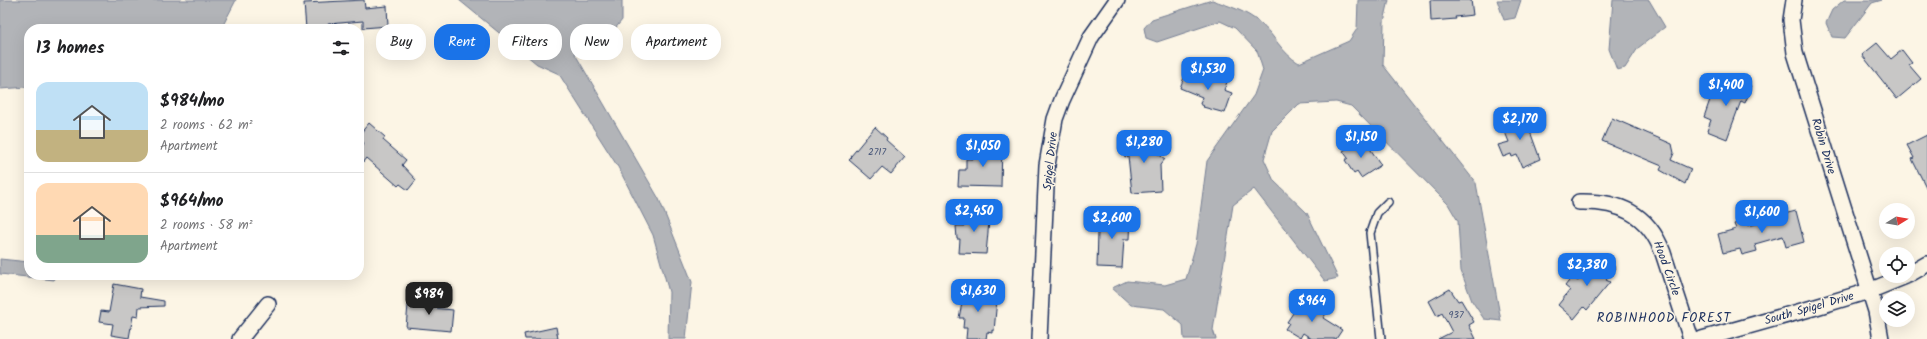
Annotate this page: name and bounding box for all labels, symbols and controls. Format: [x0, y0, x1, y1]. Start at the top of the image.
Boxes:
chip: Buy [376, 24, 426, 60]
chip: Rent [434, 24, 490, 60]
chip: Filters [498, 24, 562, 60]
chip: New [570, 24, 623, 60]
chip: Apartment [631, 24, 721, 60]
text: 13 homes [36, 35, 104, 62]
icon: filters [330, 37, 352, 59]
pin: $1,530 [1175, 57, 1241, 91]
text: $1,530 [1190, 59, 1226, 80]
pin: $1,400 [1693, 73, 1759, 107]
text: $1,400 [1708, 75, 1744, 96]
text: $984/mo [160, 88, 224, 115]
icon: home [68, 98, 116, 146]
pin: $2,170 [1487, 107, 1553, 141]
text: $2,170 [1502, 109, 1538, 130]
text: 2 rooms · 62 m² [160, 115, 253, 136]
street label: Robin Drive [1806, 116, 1841, 177]
pin: $1,150 [1328, 125, 1394, 159]
text: $1,150 [1345, 127, 1377, 148]
street label: Spigel Drive [1038, 130, 1063, 191]
pin: $1,280 [1111, 130, 1177, 164]
text: $1,280 [1126, 132, 1162, 153]
pin: $1,050 [950, 134, 1016, 168]
text: Apartment [160, 136, 218, 157]
text: $1,050 [966, 136, 1000, 157]
house number: 2717 [868, 144, 886, 160]
text: $964/mo [160, 188, 224, 215]
icon: home [68, 199, 116, 247]
pin: $2,450 [941, 199, 1007, 233]
pin: $1,600 [1729, 200, 1795, 234]
text: $2,450 [954, 201, 994, 222]
text: $1,600 [1744, 202, 1780, 223]
north arrow [1879, 203, 1915, 239]
map controls [1879, 203, 1915, 327]
pin: $2,600 [1079, 206, 1145, 240]
text: $2,600 [1092, 208, 1132, 229]
text: 2 rooms · 58 m² [160, 215, 253, 236]
text: Apartment [160, 236, 218, 257]
street label: Hood Circle [1648, 238, 1685, 299]
button: locate [1879, 247, 1915, 283]
pin: $2,380 [1554, 253, 1620, 287]
text: $2,380 [1567, 255, 1607, 276]
pin: $1,630 [945, 279, 1011, 313]
text: $1,630 [960, 281, 996, 302]
pin: $984 [405, 282, 453, 316]
text: $984 [414, 284, 444, 305]
street label: South Spigel Drive [1762, 286, 1857, 330]
pin: $964 [1288, 289, 1336, 323]
text: $964 [1298, 291, 1326, 312]
button: layers [1879, 291, 1915, 327]
house number: 937 [1448, 307, 1464, 323]
district label: ROBINHOOD FOREST [1597, 308, 1731, 329]

